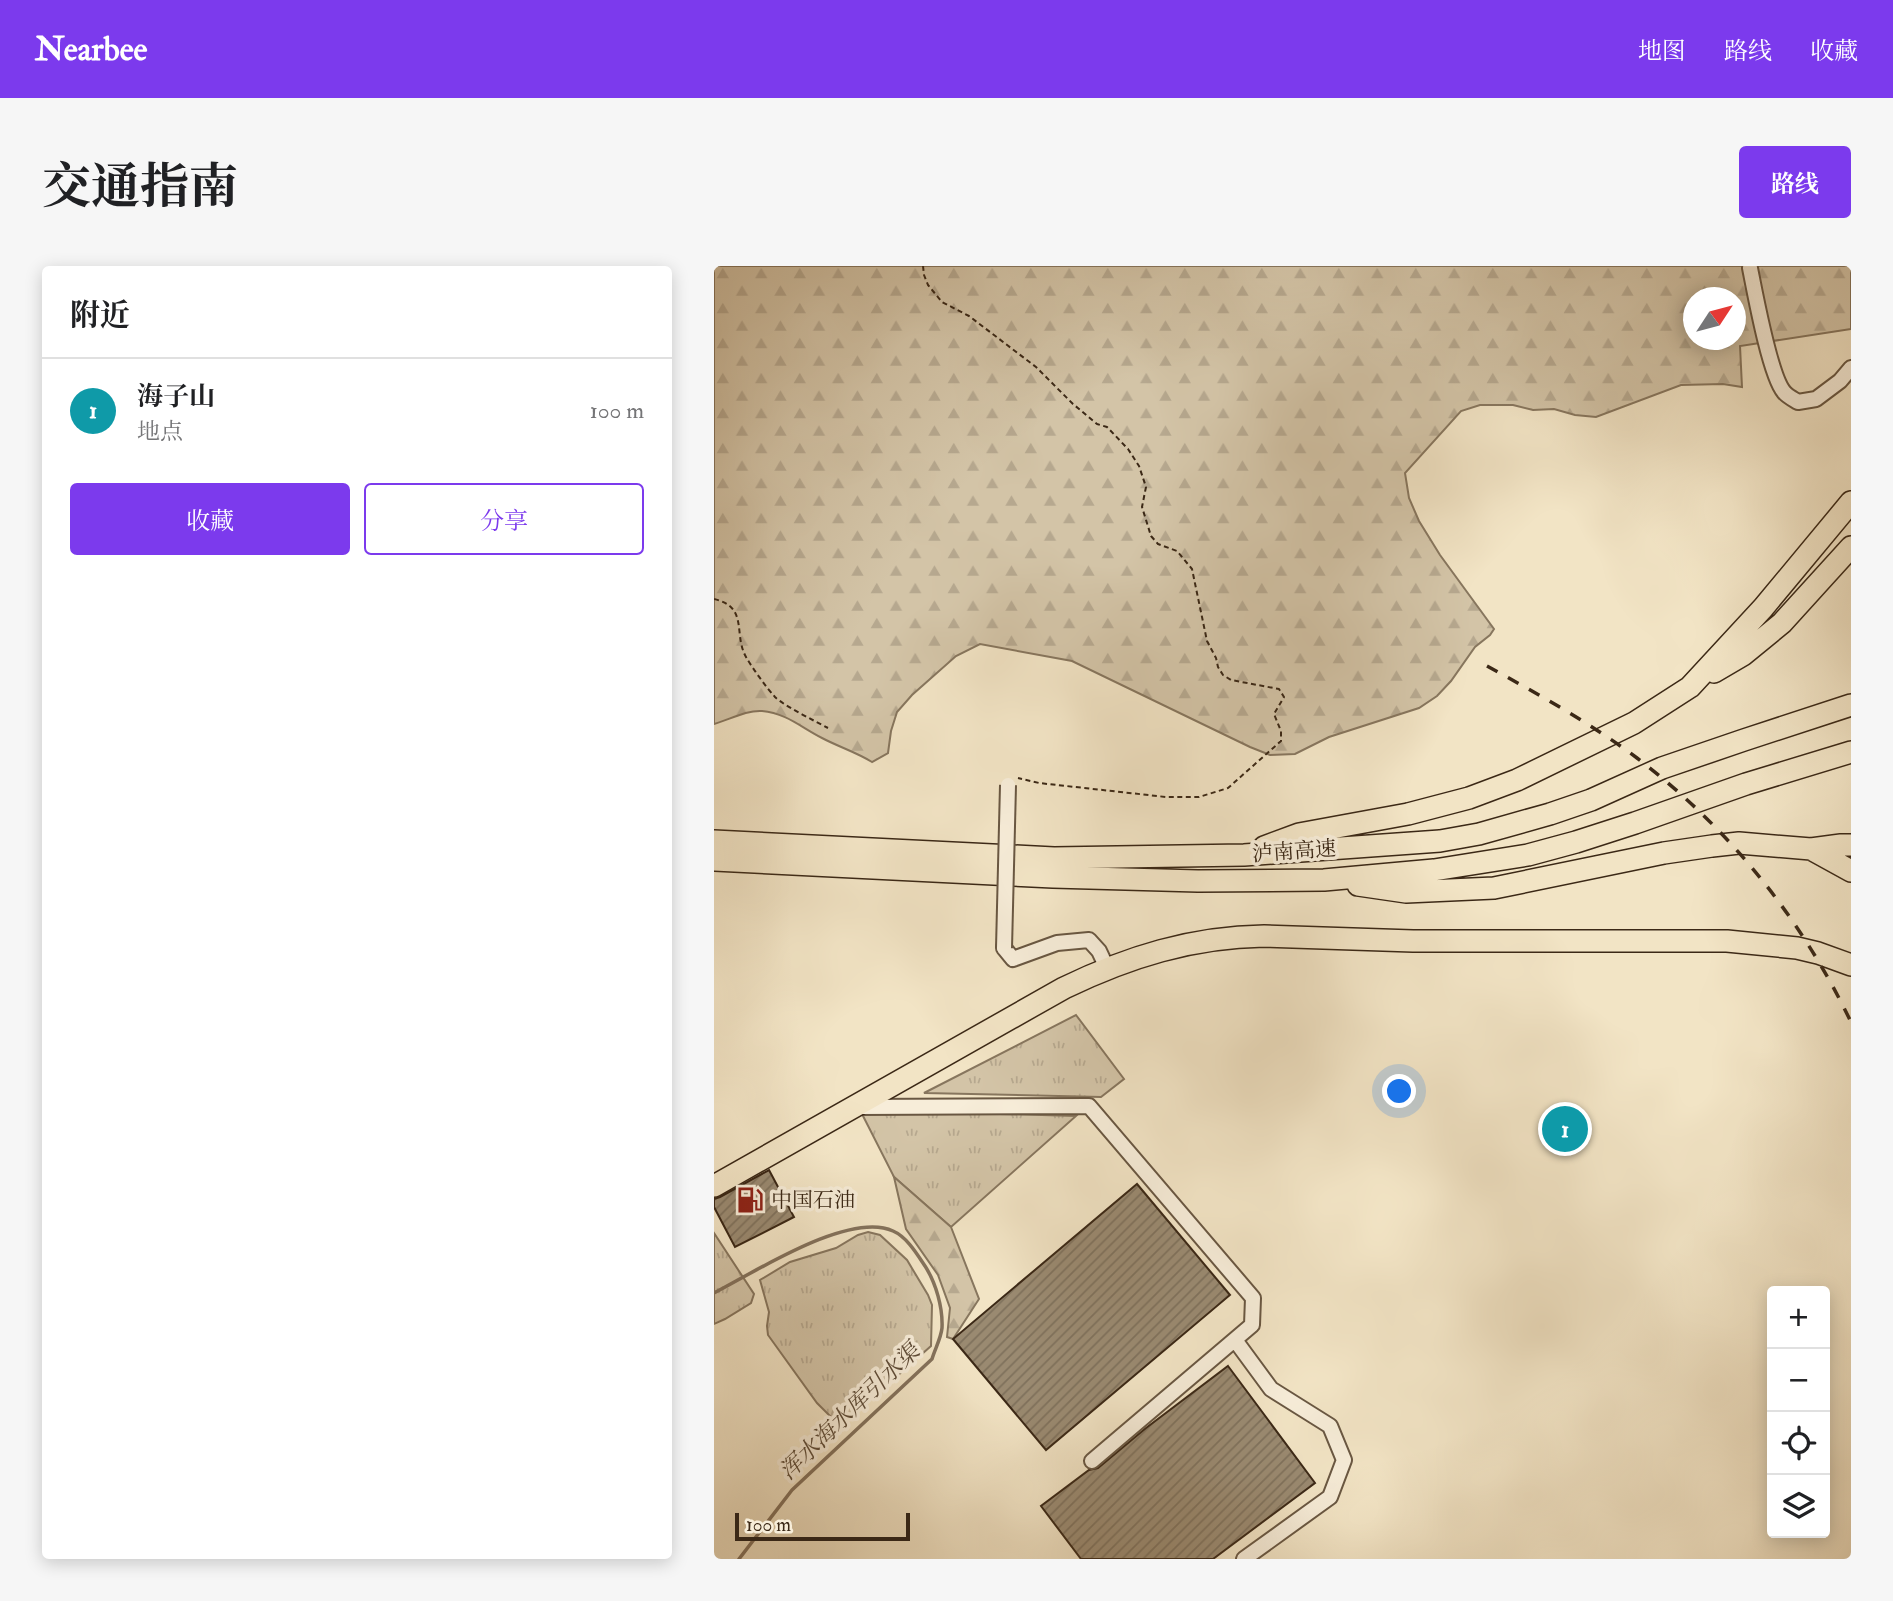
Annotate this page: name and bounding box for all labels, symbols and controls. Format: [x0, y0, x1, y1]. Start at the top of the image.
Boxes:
text: Nearbee [35, 29, 147, 70]
text: 地图 [1638, 36, 1686, 67]
text: 路线 [1724, 36, 1772, 67]
text: 收藏 [1810, 36, 1858, 67]
button: 路线 [1739, 146, 1851, 218]
text: 交通指南 [42, 157, 238, 218]
north arrow [1683, 287, 1746, 350]
text: 附近 [70, 297, 130, 334]
text: 海子山 [137, 381, 215, 413]
text: 1 [89, 396, 97, 425]
text: 100 m [590, 396, 644, 425]
text: 地点 [137, 417, 183, 446]
button: 收藏 [70, 483, 350, 555]
button: 分享 [364, 483, 644, 555]
street label: 泸南高速 [1251, 835, 1337, 868]
your location [1382, 1074, 1416, 1108]
pin: 1 [1542, 1103, 1588, 1155]
fuel station icon: 中国石油 [735, 1185, 765, 1215]
place label: 中国石油 [771, 1187, 855, 1214]
map controls [1767, 1286, 1830, 1538]
button: + [1767, 1286, 1830, 1349]
water label: 浑水海水库引水渠 [773, 1335, 928, 1486]
button: − [1767, 1349, 1830, 1412]
button: locate [1767, 1412, 1830, 1475]
button: layers [1767, 1475, 1830, 1538]
scale bar [735, 1510, 910, 1542]
text: 100 m [746, 1513, 791, 1537]

